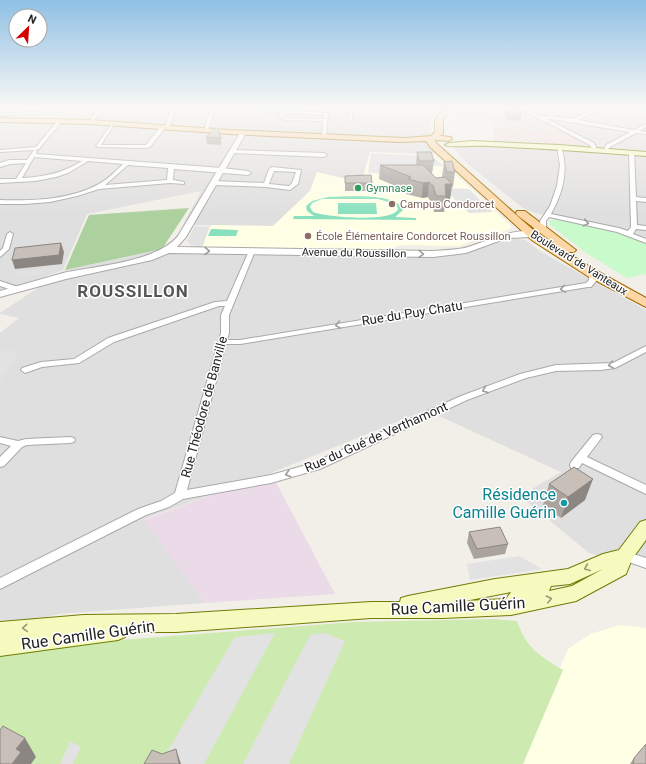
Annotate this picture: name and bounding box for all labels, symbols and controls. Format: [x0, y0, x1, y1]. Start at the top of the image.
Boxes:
north arrow [8, 8, 48, 48]
text: N [26, 12, 38, 27]
place label: Gymnase [366, 182, 412, 195]
marker: Gymnase [353, 183, 363, 193]
place label: Campus Condorcet [400, 198, 495, 211]
marker: Campus Condorcet [387, 199, 397, 209]
one-way arrow [583, 219, 589, 227]
street label: Boulevard de Vanteaux [528, 228, 630, 298]
place label: École Élémentaire Condorcet Roussillon [316, 230, 511, 243]
marker: École Élémentaire Condorcet Roussillon [303, 231, 313, 241]
street label: Avenue du Roussillon [302, 246, 406, 260]
one-way arrow [204, 247, 210, 255]
one-way arrow [418, 250, 424, 258]
district label: ROUSSILLON [77, 281, 189, 301]
one-way arrow [560, 284, 566, 293]
street label: Rue du Puy Chatu [361, 298, 463, 328]
one-way arrow [335, 320, 341, 329]
street label: Rue Théodore de Banville [178, 334, 230, 479]
one-way arrow [608, 360, 614, 369]
one-way arrow [481, 386, 488, 394]
street label: Rue du Gué de Verthamont [302, 399, 450, 475]
one-way arrow [285, 469, 292, 478]
place label: Résidence Camille Guérin [452, 485, 556, 522]
marker: Résidence Camille Guérin [559, 498, 569, 508]
one-way arrow [584, 564, 591, 572]
street label: Rue Camille Guérin [390, 593, 526, 619]
one-way arrow [546, 596, 552, 604]
street label: Rue Camille Guérin [20, 616, 156, 654]
one-way arrow [22, 624, 28, 633]

